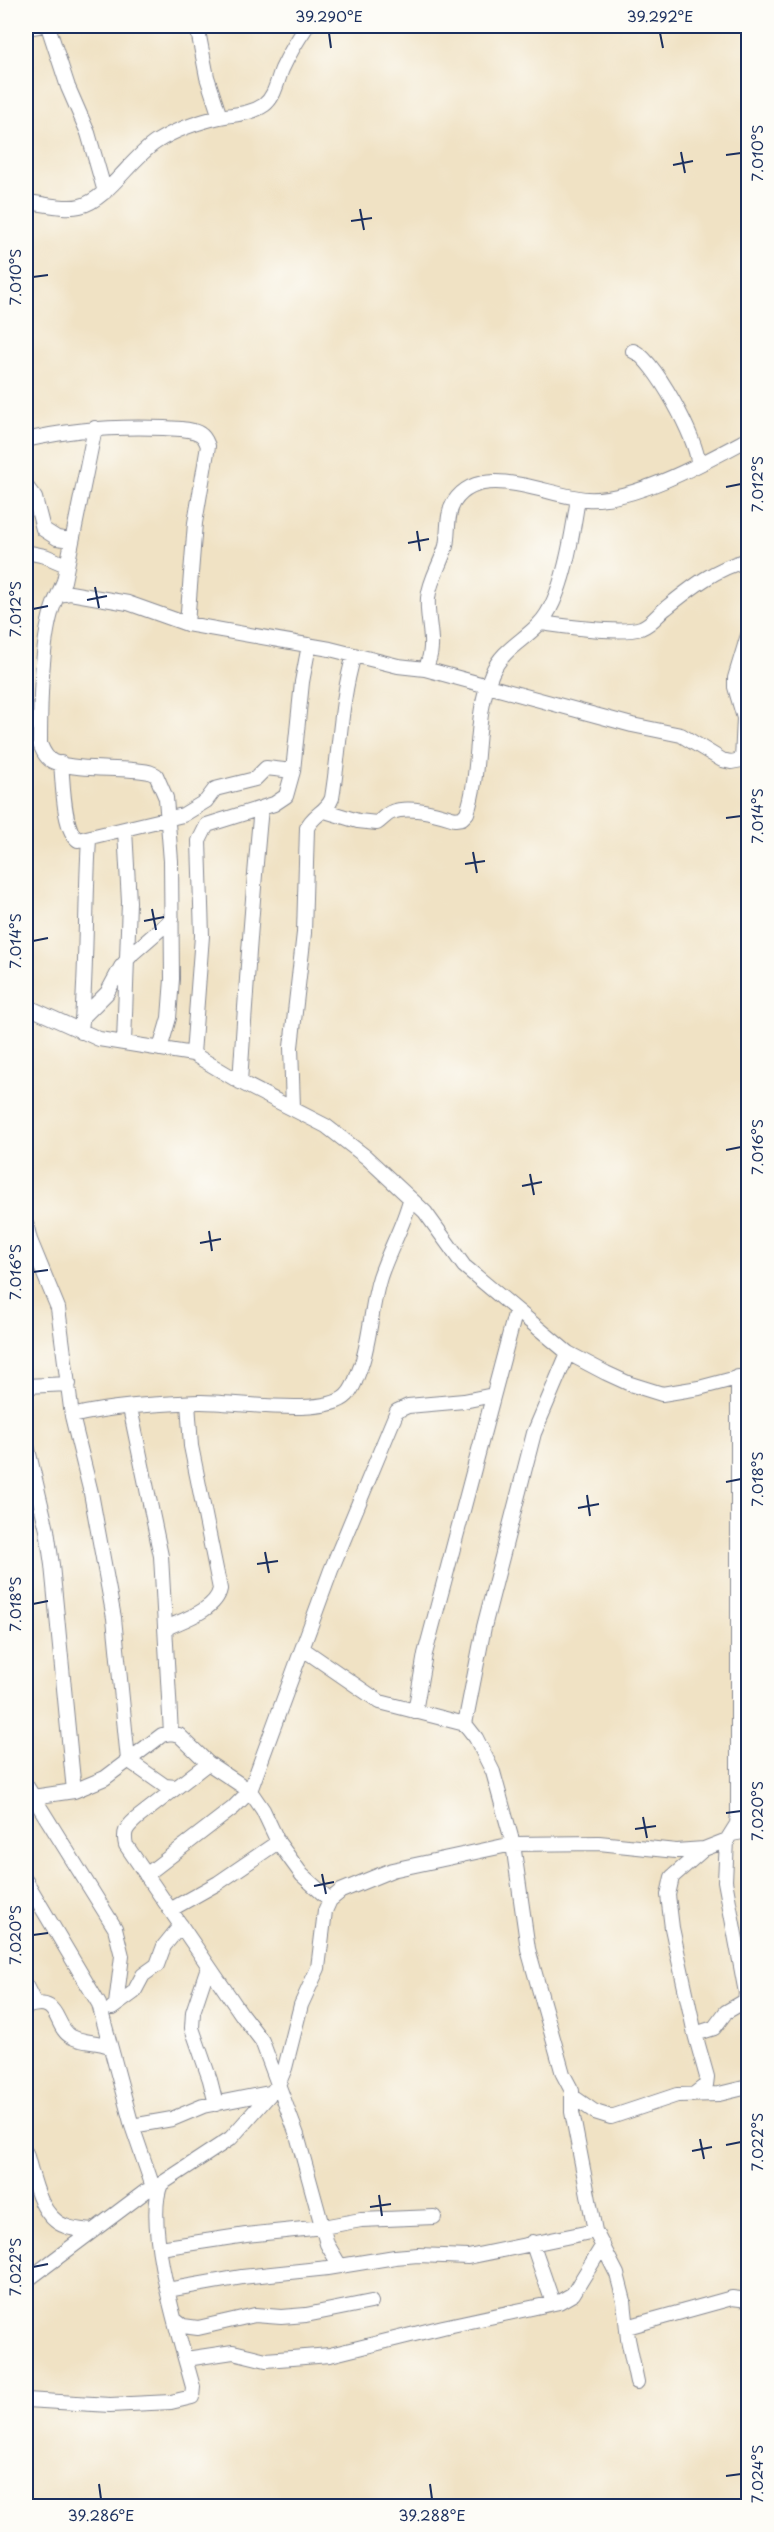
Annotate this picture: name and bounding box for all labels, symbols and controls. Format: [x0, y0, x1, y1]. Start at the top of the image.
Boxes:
text: 39.290°E [295, 4, 363, 27]
text: 39.292°E [627, 4, 693, 27]
text: 7.010°S [745, 125, 768, 181]
text: 7.010°S [3, 249, 26, 305]
text: 7.012°S [745, 456, 768, 512]
text: 7.012°S [3, 581, 26, 637]
text: 7.014°S [745, 788, 768, 844]
text: 7.014°S [3, 913, 26, 969]
text: 7.016°S [745, 1119, 768, 1175]
text: 7.016°S [3, 1244, 26, 1300]
text: 7.018°S [745, 1451, 768, 1507]
text: 7.018°S [3, 1576, 26, 1632]
text: 7.020°S [745, 1781, 768, 1841]
text: 7.020°S [3, 1905, 26, 1965]
text: 7.022°S [745, 2113, 768, 2171]
text: 7.022°S [3, 2238, 26, 2296]
text: 7.024°S [745, 2445, 768, 2503]
text: 39.286°E [68, 2503, 135, 2526]
text: 39.288°E [398, 2503, 466, 2526]

